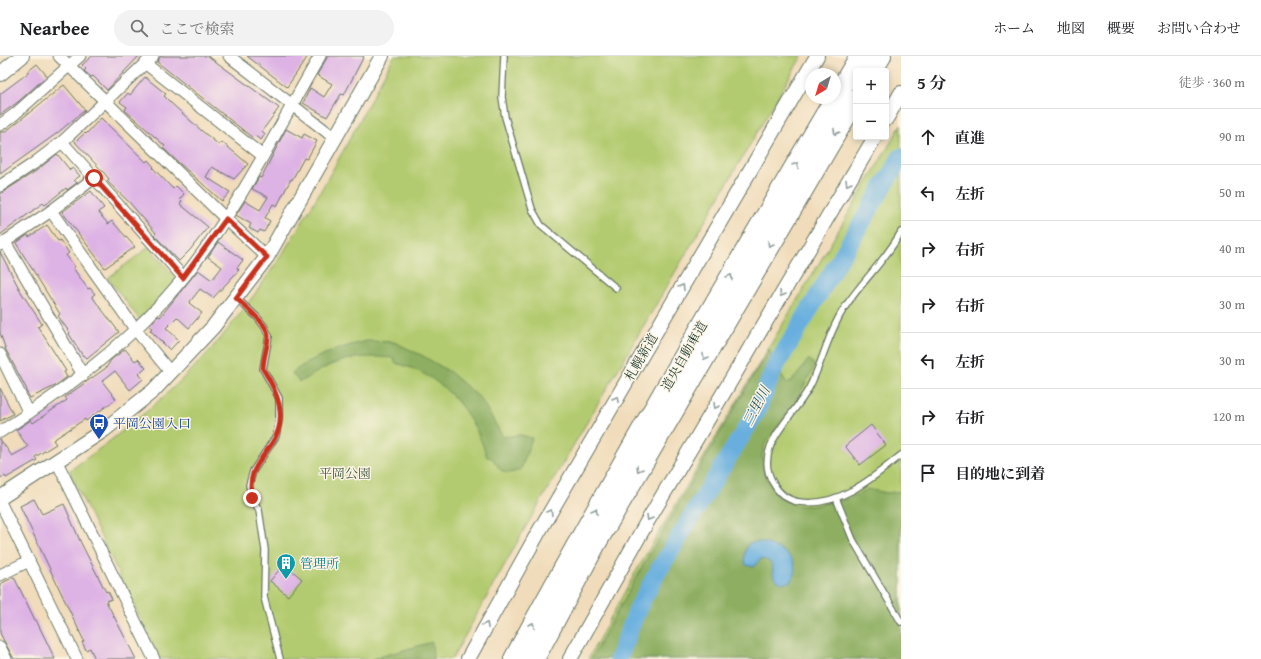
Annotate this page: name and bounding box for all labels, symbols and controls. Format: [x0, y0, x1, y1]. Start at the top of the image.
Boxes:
search box [114, 10, 394, 46]
text: Nearbee [20, 14, 90, 42]
icon: search [128, 17, 150, 39]
text: ここで検索 [160, 18, 235, 39]
text: ホーム [993, 18, 1035, 38]
text: 地図 [1057, 18, 1085, 38]
text: 概要 [1107, 18, 1135, 38]
text: お問い合わせ [1157, 18, 1241, 38]
north arrow [805, 68, 841, 104]
map controls [853, 68, 889, 140]
button: + [853, 68, 889, 104]
text: 5 分 [917, 70, 947, 95]
text: 徒歩 · 360 m [1179, 73, 1245, 92]
button: − [853, 104, 889, 140]
icon: ahead [917, 126, 939, 148]
text: 直進 [955, 127, 985, 148]
text: 90 m [1219, 127, 1245, 146]
one-way arrow [834, 128, 841, 135]
one-way arrow [791, 162, 798, 169]
route start [85, 169, 103, 187]
one-way arrow [846, 179, 853, 186]
icon: left [917, 182, 939, 204]
text: 左折 [955, 183, 985, 204]
text: 50 m [1219, 183, 1245, 202]
icon: right [917, 238, 939, 260]
text: 右折 [955, 239, 985, 260]
text: 40 m [1219, 239, 1245, 258]
one-way arrow [768, 240, 775, 247]
one-way arrow [725, 274, 732, 281]
one-way arrow [678, 284, 685, 291]
one-way arrow [779, 290, 786, 297]
icon: right [917, 294, 939, 316]
text: 右折 [955, 295, 985, 316]
text: 30 m [1219, 295, 1245, 314]
street label: 道央自動車道 [656, 317, 712, 395]
street label: 札幌新道 [620, 330, 662, 384]
icon: left [917, 350, 939, 372]
text: 左折 [955, 351, 985, 372]
text: 30 m [1219, 351, 1245, 370]
one-way arrow [702, 353, 709, 360]
water label: 三里川 [738, 381, 775, 429]
one-way arrow [612, 396, 619, 404]
one-way arrow [713, 402, 720, 409]
icon: right [917, 406, 939, 428]
text: 右折 [955, 407, 985, 428]
text: 120 m [1213, 407, 1245, 426]
bus stop icon: 平岡公園入口 [88, 412, 110, 440]
place label: 平岡公園入口 [113, 414, 191, 433]
icon: arrive [917, 462, 939, 484]
text: 目的地に到着 [955, 463, 1045, 484]
park label: 平岡公園 [319, 464, 371, 483]
one-way arrow [637, 465, 644, 472]
route end [243, 489, 261, 507]
one-way arrow [546, 508, 553, 516]
one-way arrow [591, 508, 598, 515]
one-way arrow [647, 514, 654, 521]
building icon: 管理所 [275, 552, 297, 580]
place label: 管理所 [300, 554, 339, 573]
one-way arrow [482, 622, 489, 629]
one-way arrow [528, 622, 535, 629]

